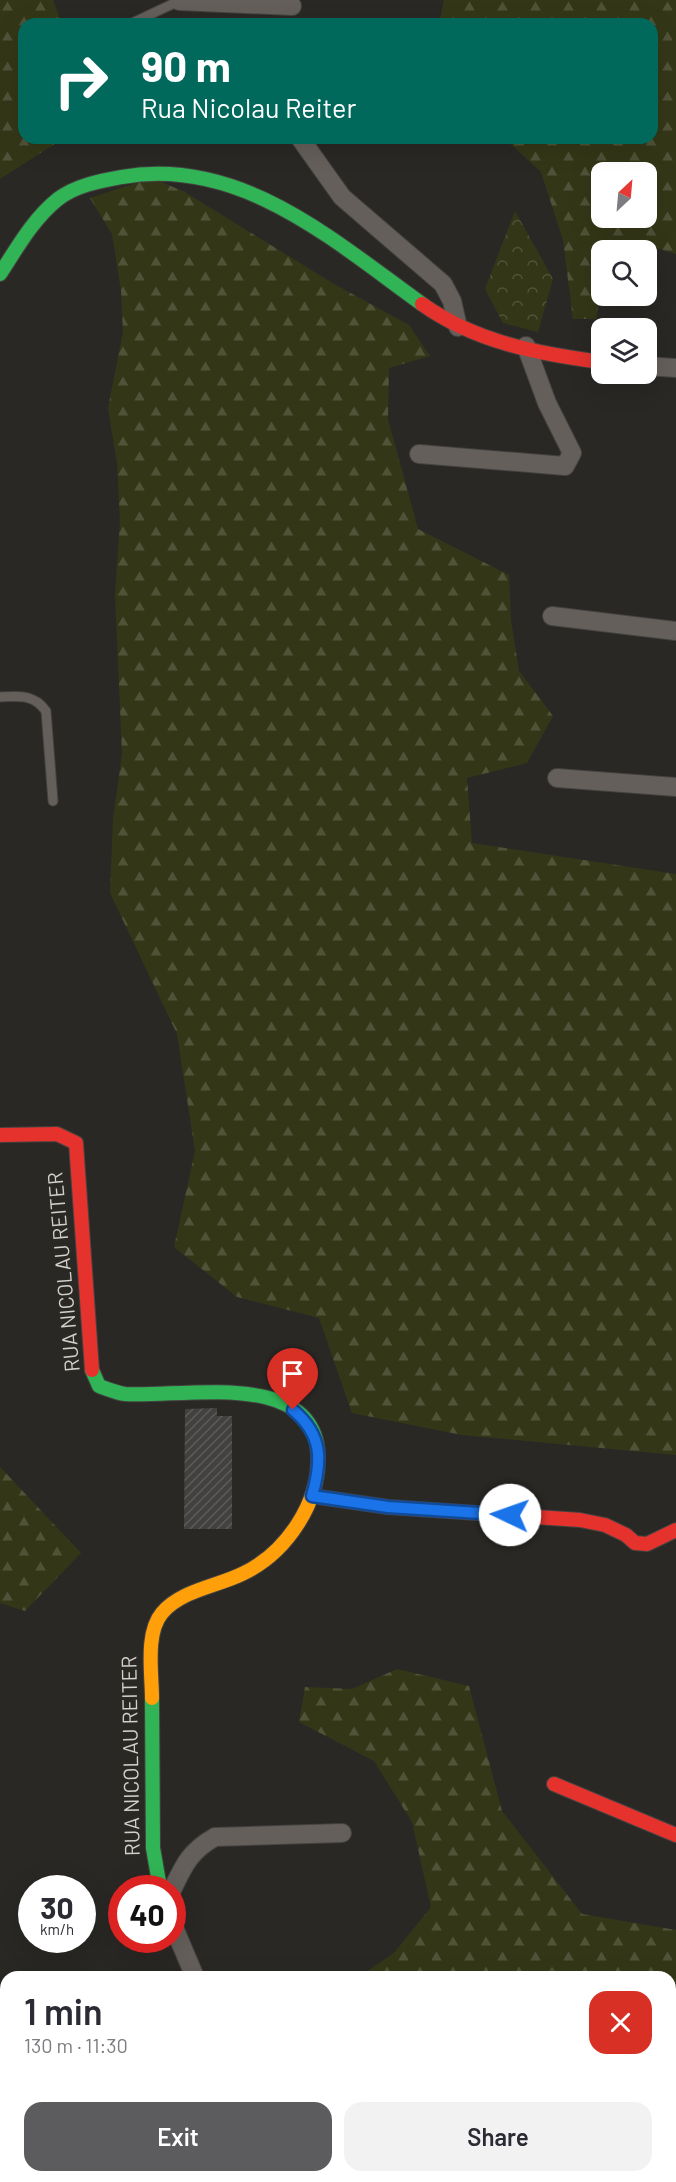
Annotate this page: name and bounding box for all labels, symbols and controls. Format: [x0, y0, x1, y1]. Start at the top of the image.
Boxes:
text: 90 m [141, 40, 231, 90]
icon: right [42, 42, 120, 120]
text: Rua Nicolau Reiter [141, 91, 356, 123]
north arrow [591, 162, 657, 228]
map controls [591, 162, 657, 384]
button: search [591, 240, 657, 306]
button: layers [591, 318, 657, 384]
street label: RUA NICOLAU REITER [41, 1171, 84, 1373]
pin [267, 1348, 318, 1410]
icon: arrive [276, 1357, 309, 1390]
position arrow [478, 1483, 542, 1547]
street label: RUA NICOLAU REITER [115, 1656, 144, 1856]
speed limit sign: 40 [108, 1875, 186, 1953]
text: 30 [40, 1889, 74, 1925]
text: km/h [40, 1920, 74, 1938]
text: 1 min [24, 1989, 103, 2032]
button: close [589, 1991, 652, 2054]
text: 130 m · 11:30 [24, 2033, 128, 2057]
button: Exit [24, 2102, 332, 2171]
button: Share [344, 2102, 652, 2171]

